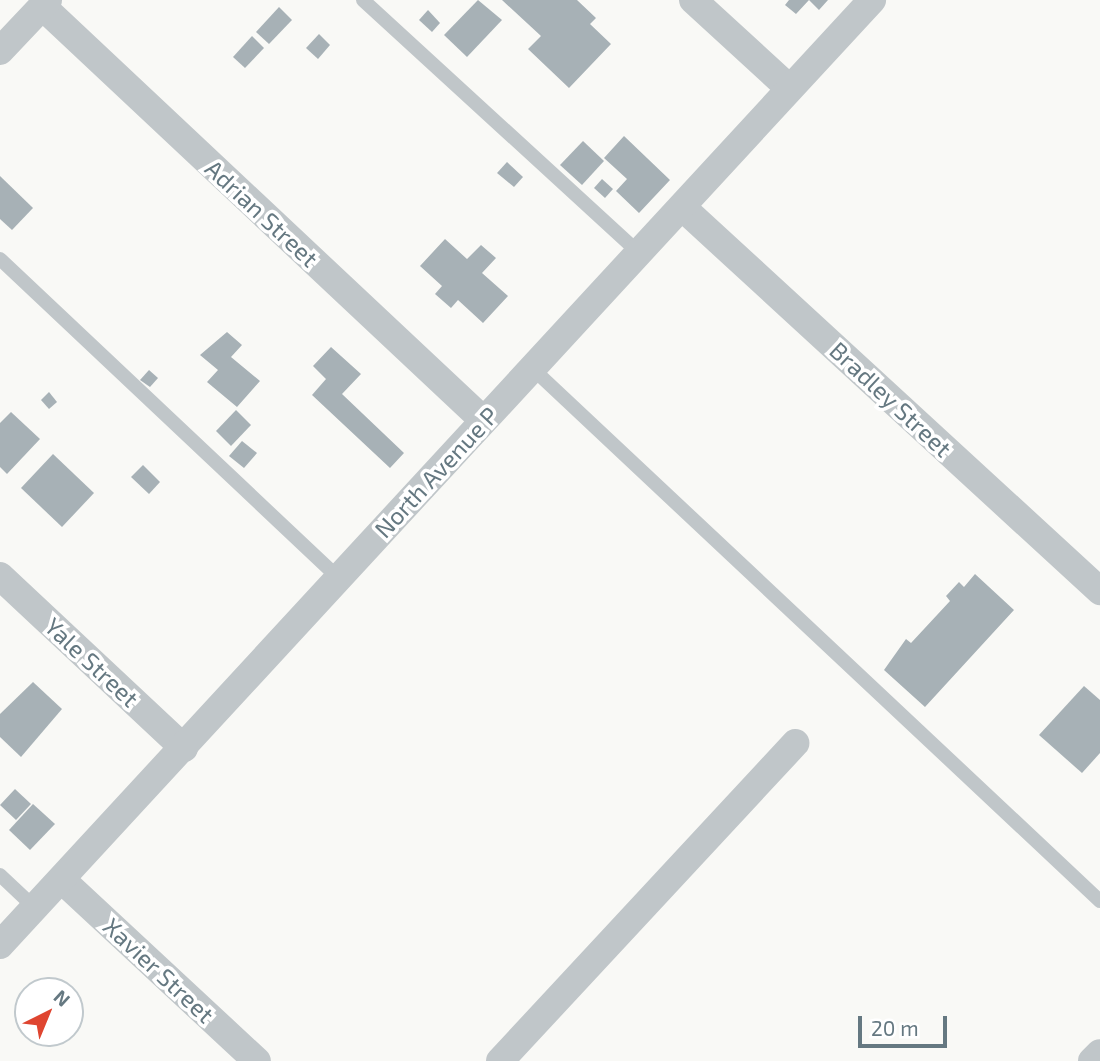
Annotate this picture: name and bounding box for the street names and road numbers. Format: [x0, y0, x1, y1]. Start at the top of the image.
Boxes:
street label: Adrian Street [200, 154, 324, 272]
street label: Bradley Street [824, 335, 958, 463]
street label: North Avenue P [368, 401, 504, 543]
street label: Yale Street [39, 611, 145, 713]
street label: Xavier Street [98, 911, 220, 1029]

